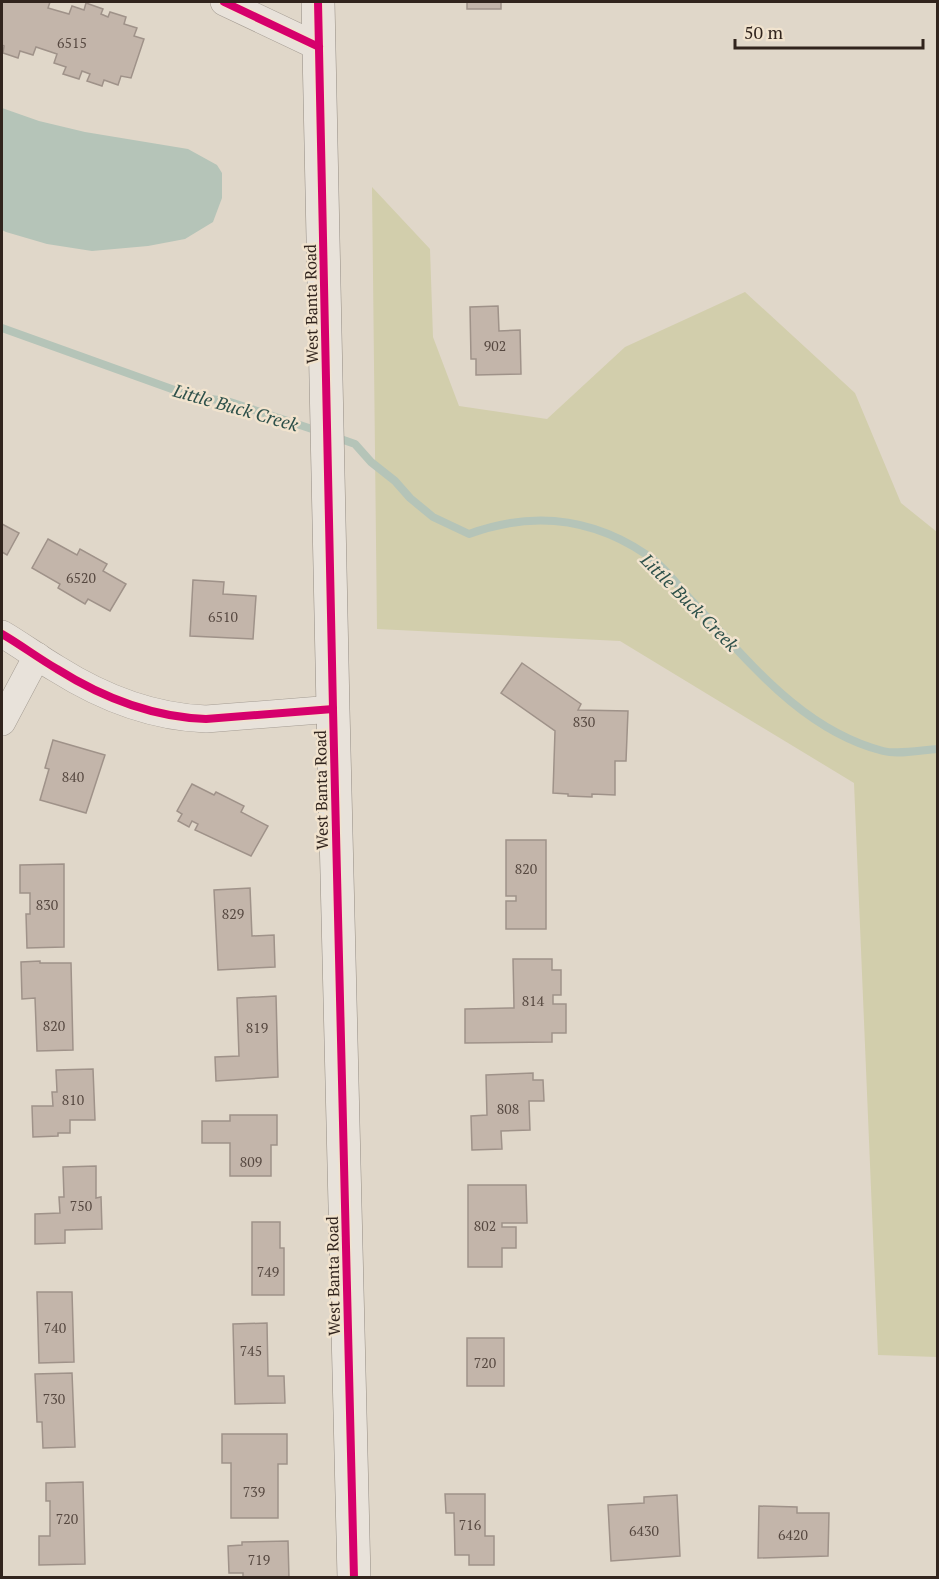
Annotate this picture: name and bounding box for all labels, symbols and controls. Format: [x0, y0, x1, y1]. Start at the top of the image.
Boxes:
scale bar [735, 12, 922, 50]
text: 50 m [744, 20, 784, 44]
house number: 6515 [57, 33, 87, 52]
street label: West Banta Road [299, 244, 323, 364]
house number: 902 [484, 336, 506, 355]
water label: Little Buck Creek [170, 377, 302, 436]
water label: Little Buck Creek [635, 547, 744, 656]
house number: 6520 [66, 568, 96, 587]
house number: 6510 [208, 607, 238, 626]
house number: 830 [573, 712, 595, 731]
street label: West Banta Road [309, 730, 333, 850]
house number: 840 [62, 767, 84, 786]
house number: 820 [515, 859, 537, 878]
house number: 830 [36, 895, 58, 914]
house number: 829 [222, 904, 244, 923]
house number: 814 [522, 991, 545, 1010]
house number: 820 [43, 1016, 65, 1035]
house number: 819 [246, 1018, 268, 1037]
house number: 810 [62, 1090, 84, 1109]
house number: 808 [497, 1099, 519, 1118]
house number: 809 [240, 1152, 262, 1171]
house number: 750 [70, 1196, 92, 1215]
street label: West Banta Road [321, 1216, 345, 1336]
house number: 802 [474, 1216, 496, 1235]
house number: 749 [257, 1262, 279, 1281]
house number: 740 [44, 1318, 66, 1337]
house number: 745 [240, 1341, 262, 1360]
house number: 720 [474, 1353, 496, 1372]
house number: 730 [43, 1389, 65, 1408]
house number: 739 [243, 1482, 265, 1501]
house number: 720 [56, 1509, 78, 1528]
house number: 716 [459, 1515, 482, 1534]
house number: 6430 [629, 1521, 659, 1540]
house number: 6420 [778, 1525, 808, 1544]
house number: 719 [248, 1550, 270, 1569]

